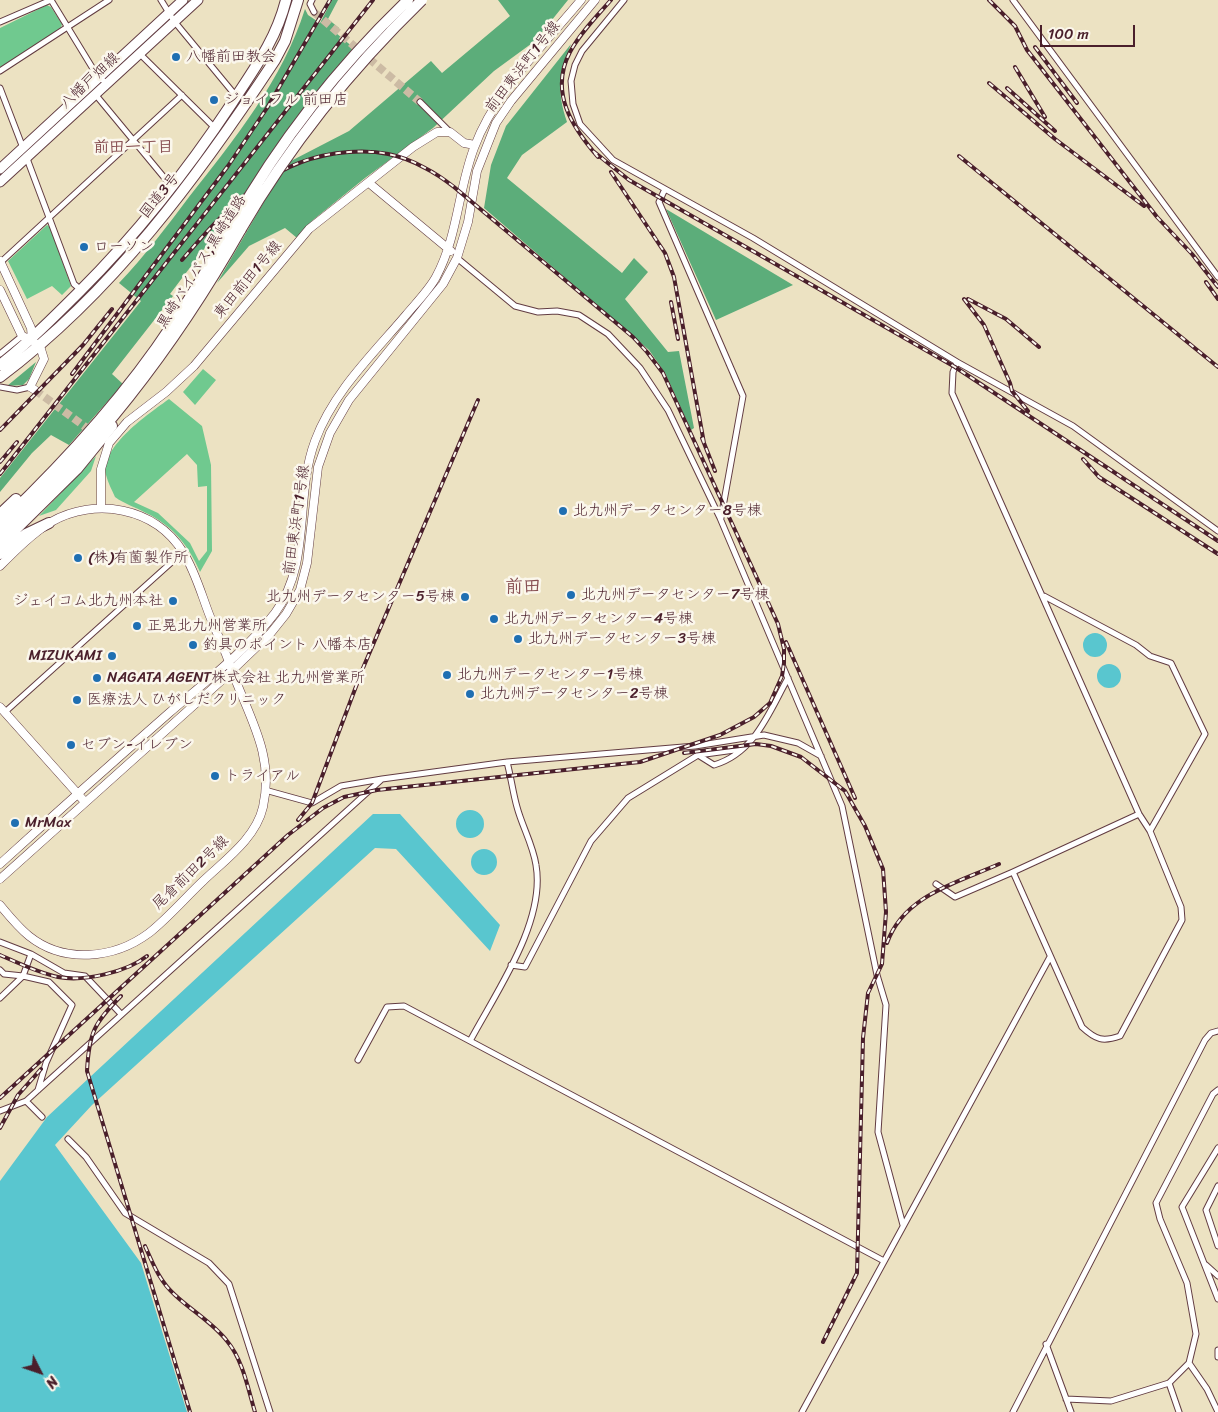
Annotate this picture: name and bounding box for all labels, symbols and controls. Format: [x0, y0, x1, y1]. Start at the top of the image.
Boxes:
scale bar [1043, 15, 1138, 47]
street label: 前田東浜町1号線 [482, 18, 564, 116]
text: 100 m [1048, 21, 1089, 47]
place label: 八幡前田教会 [186, 48, 276, 66]
street label: 八幡戸畑線 [56, 49, 124, 113]
marker: 八幡前田教会 [170, 51, 182, 63]
place label: ジョイフル 前田店 [224, 91, 348, 109]
marker: ジョイフル 前田店 [208, 94, 220, 106]
district label: 前田一丁目 [93, 138, 173, 158]
street label: 国道3号 [136, 170, 184, 222]
street label: 黒崎バイパス;黒崎道路 [153, 192, 251, 332]
street label: 東田前田1号線 [210, 237, 286, 323]
place label: ローソン [94, 238, 154, 256]
marker: ローソン [78, 241, 90, 253]
street label: 前田東浜町1号線 [280, 464, 314, 576]
place label: 北九州データセンター8号棟 [573, 502, 762, 520]
marker: 北九州データセンター8号棟 [557, 505, 569, 517]
place label: (株)有薗製作所 [88, 549, 189, 567]
marker: (株)有薗製作所 [72, 552, 84, 564]
district label: 前田 [505, 576, 541, 598]
place label: 北九州データセンター7号棟 [581, 586, 769, 604]
place label: 北九州データセンター5号棟 [266, 588, 455, 606]
marker: 北九州データセンター7号棟 [565, 589, 577, 601]
marker: 北九州データセンター5号棟 [459, 591, 471, 603]
place label: ジェイコム北九州本社 [13, 592, 163, 610]
marker: ジェイコム北九州本社 [167, 595, 179, 607]
place label: 北九州データセンター4号棟 [504, 610, 693, 628]
marker: 北九州データセンター4号棟 [488, 613, 500, 625]
place label: 正晃北九州営業所 [147, 617, 267, 635]
marker: 正晃北九州営業所 [131, 620, 143, 632]
place label: 北九州データセンター3号棟 [528, 630, 716, 648]
marker: 北九州データセンター3号棟 [512, 633, 524, 645]
place label: 釣具のポイント 八幡本店 [203, 636, 372, 654]
marker: 釣具のポイント 八幡本店 [187, 639, 199, 651]
place label: MIZUKAMI [28, 647, 102, 665]
marker: MIZUKAMI [106, 650, 118, 662]
place label: 北九州データセンター1号棟 [457, 666, 643, 684]
place label: NAGATA AGENT株式会社 北九州営業所 [107, 669, 365, 687]
marker: 北九州データセンター1号棟 [441, 669, 453, 681]
marker: NAGATA AGENT株式会社 北九州営業所 [91, 672, 103, 684]
place label: 北九州データセンター2号棟 [480, 685, 668, 703]
marker: 北九州データセンター2号棟 [464, 688, 476, 700]
place label: 医療法人 ひがしだクリニック [87, 691, 286, 709]
marker: 医療法人 ひがしだクリニック [71, 694, 83, 706]
place label: セブン-イレブン [81, 736, 193, 754]
marker: セブン-イレブン [65, 739, 77, 751]
place label: トライアル [225, 767, 300, 785]
marker: トライアル [209, 770, 221, 782]
place label: MrMax [25, 814, 71, 832]
marker: MrMax [9, 817, 21, 829]
street label: 尾倉前田2号線 [149, 832, 233, 914]
north arrow [15, 1347, 65, 1397]
text: N [39, 1370, 64, 1394]

